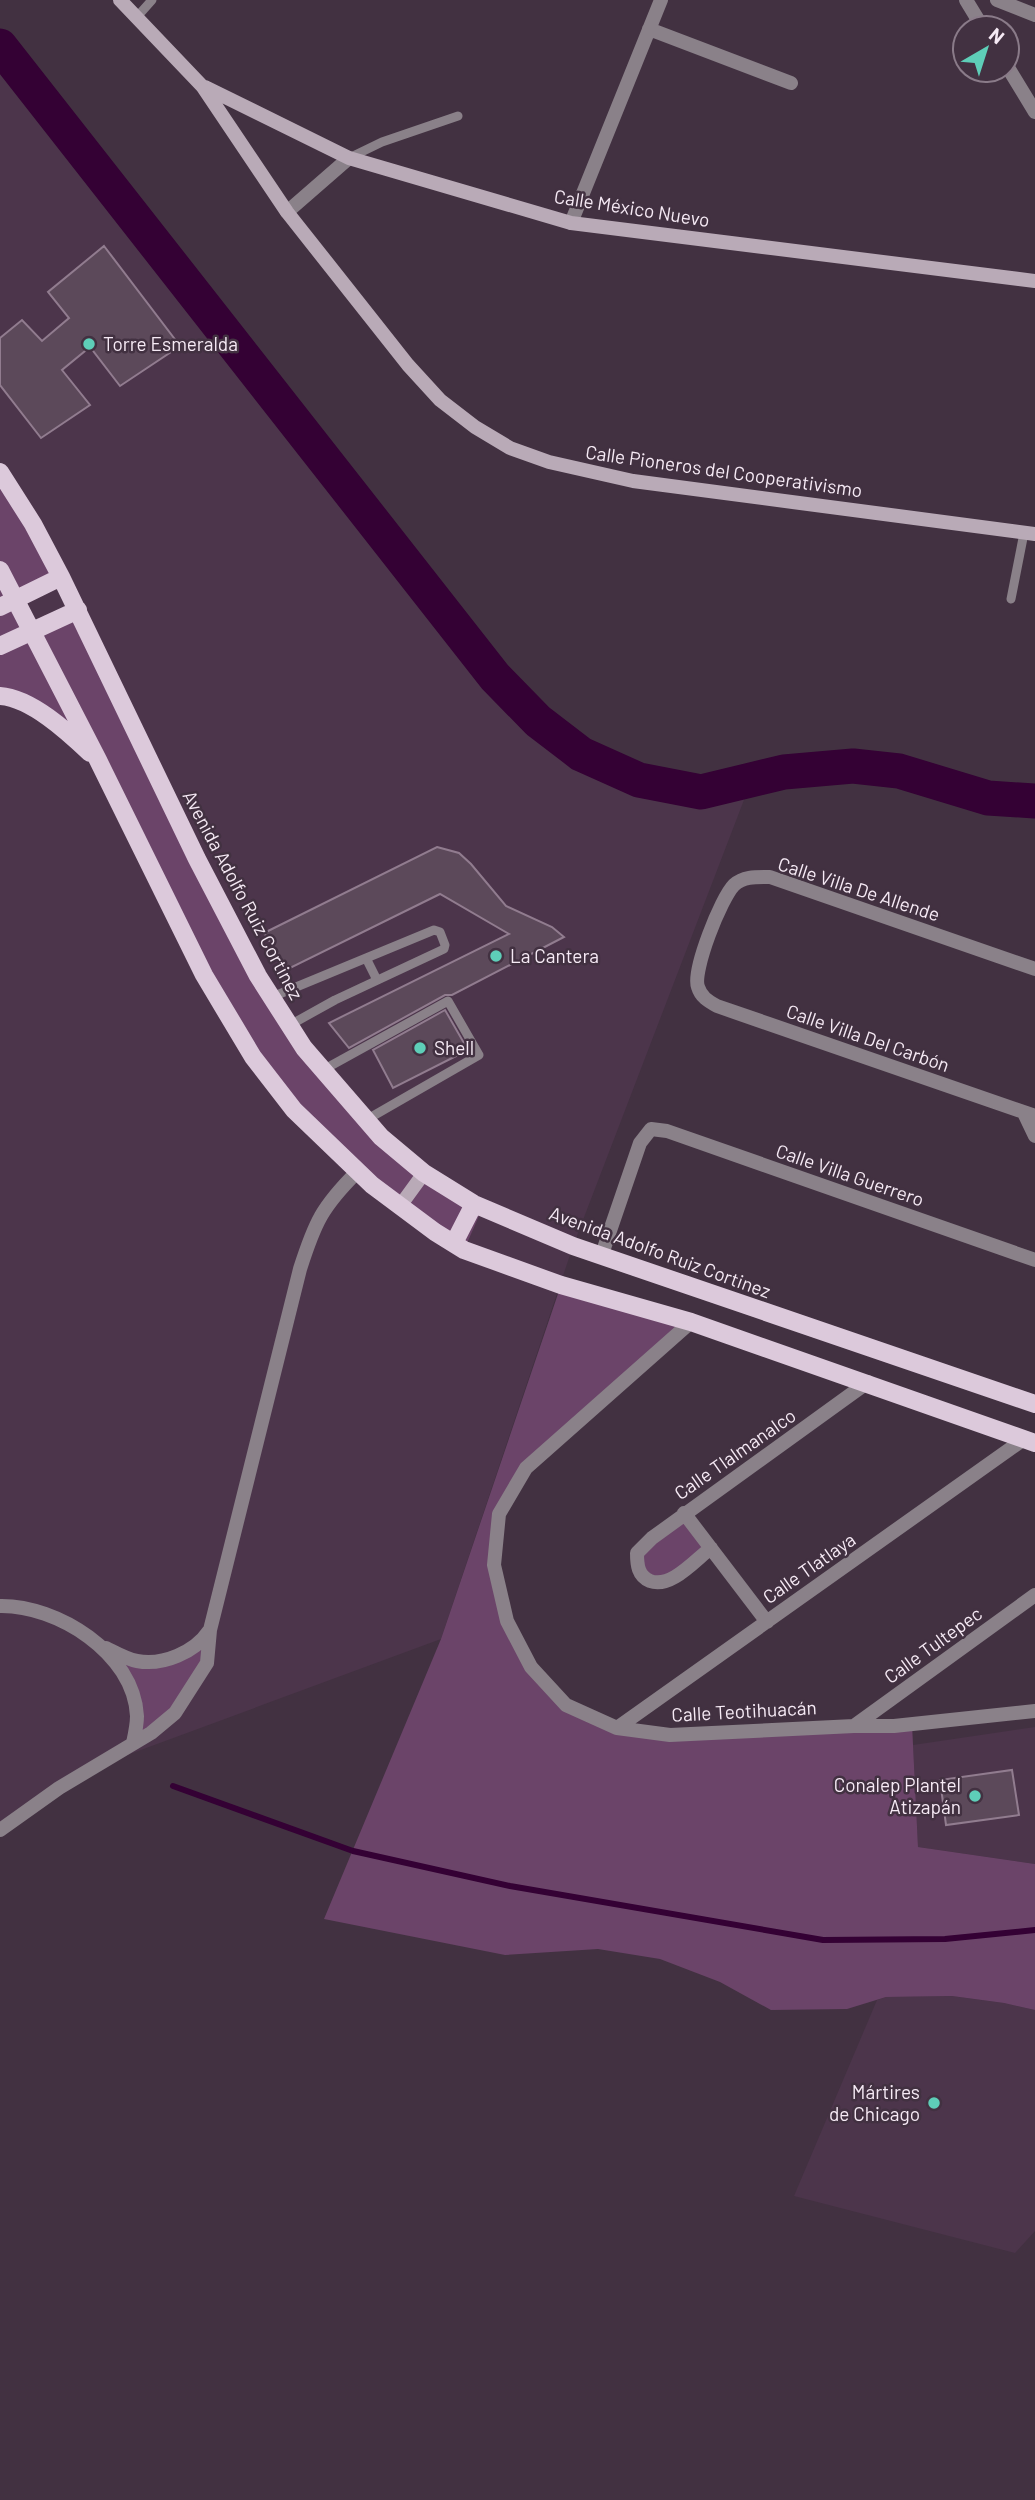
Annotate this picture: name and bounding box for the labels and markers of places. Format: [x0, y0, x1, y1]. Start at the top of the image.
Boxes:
place label: Torre Esmeralda [103, 332, 238, 355]
marker: Torre Esmeralda [81, 336, 97, 352]
place label: La Cantera [510, 944, 599, 967]
marker: La Cantera [488, 948, 504, 964]
place label: Shell [434, 1036, 474, 1059]
marker: Shell [412, 1040, 428, 1056]
place label: Conalep Plantel Atizapán [834, 1773, 961, 1818]
marker: Conalep Plantel Atizapán [967, 1788, 983, 1804]
place label: Mártires de Chicago [829, 2080, 920, 2125]
marker: Mártires de Chicago [926, 2095, 942, 2111]

